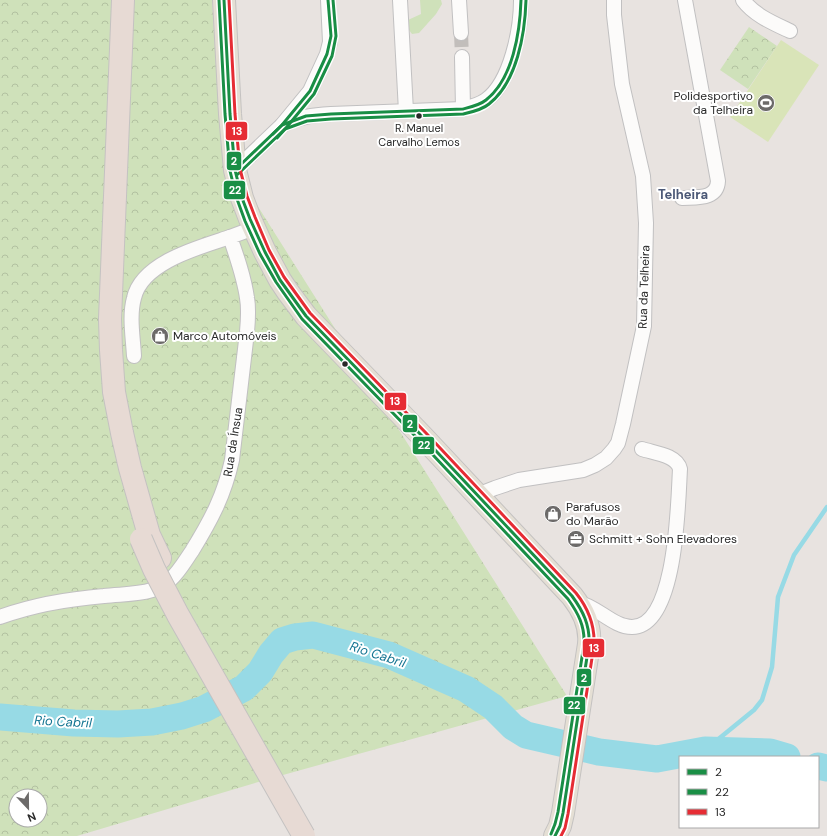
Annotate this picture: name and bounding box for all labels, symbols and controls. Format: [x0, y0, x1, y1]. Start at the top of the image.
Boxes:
place label: Polidesportivo da Telheira [674, 88, 753, 118]
sports icon: Polidesportivo da Telheira [756, 93, 776, 113]
marker: R. Manuel Carvalho Lemos [414, 111, 424, 121]
line badge: 13 [225, 121, 248, 141]
place label: R. Manuel Carvalho Lemos [378, 121, 460, 149]
text: 13 [232, 124, 242, 138]
line badge: 2 [226, 151, 242, 171]
text: 2 [231, 154, 237, 168]
line badge: 22 [223, 180, 246, 200]
text: 22 [229, 183, 241, 197]
district label: Telheira [658, 186, 708, 203]
street label: Rua da Telheira [635, 245, 653, 329]
shop icon: Marco Automóveis [150, 326, 170, 346]
place label: Marco Automóveis [173, 328, 277, 344]
unlabelled marker [340, 359, 350, 369]
line badge: 13 [384, 392, 407, 411]
text: 13 [390, 394, 400, 408]
street label: Rua da Ínsua [220, 406, 246, 478]
line badge: 2 [402, 414, 418, 433]
text: 2 [407, 417, 413, 431]
line badge: 22 [412, 436, 435, 455]
text: 22 [418, 438, 430, 452]
place label: Parafusos do Marão [566, 499, 620, 529]
shop icon: Parafusos do Marão [543, 504, 563, 524]
office icon: Schmitt + Sohn Elevadores [566, 529, 586, 549]
place label: Schmitt + Sohn Elevadores [589, 531, 737, 547]
water label: Rio Cabril [348, 637, 409, 672]
line badge: 13 [582, 638, 605, 658]
text: 13 [589, 641, 599, 655]
line badge: 2 [576, 668, 592, 687]
text: 2 [581, 671, 587, 685]
line badge: 22 [563, 696, 586, 715]
text: 22 [568, 698, 580, 712]
water label: Rio Cabril [34, 711, 93, 732]
legend [679, 756, 819, 828]
text: 2 [715, 764, 722, 780]
text: 22 [715, 784, 729, 800]
north arrow [8, 788, 48, 828]
text: 13 [715, 804, 726, 820]
text: N [25, 809, 38, 825]

